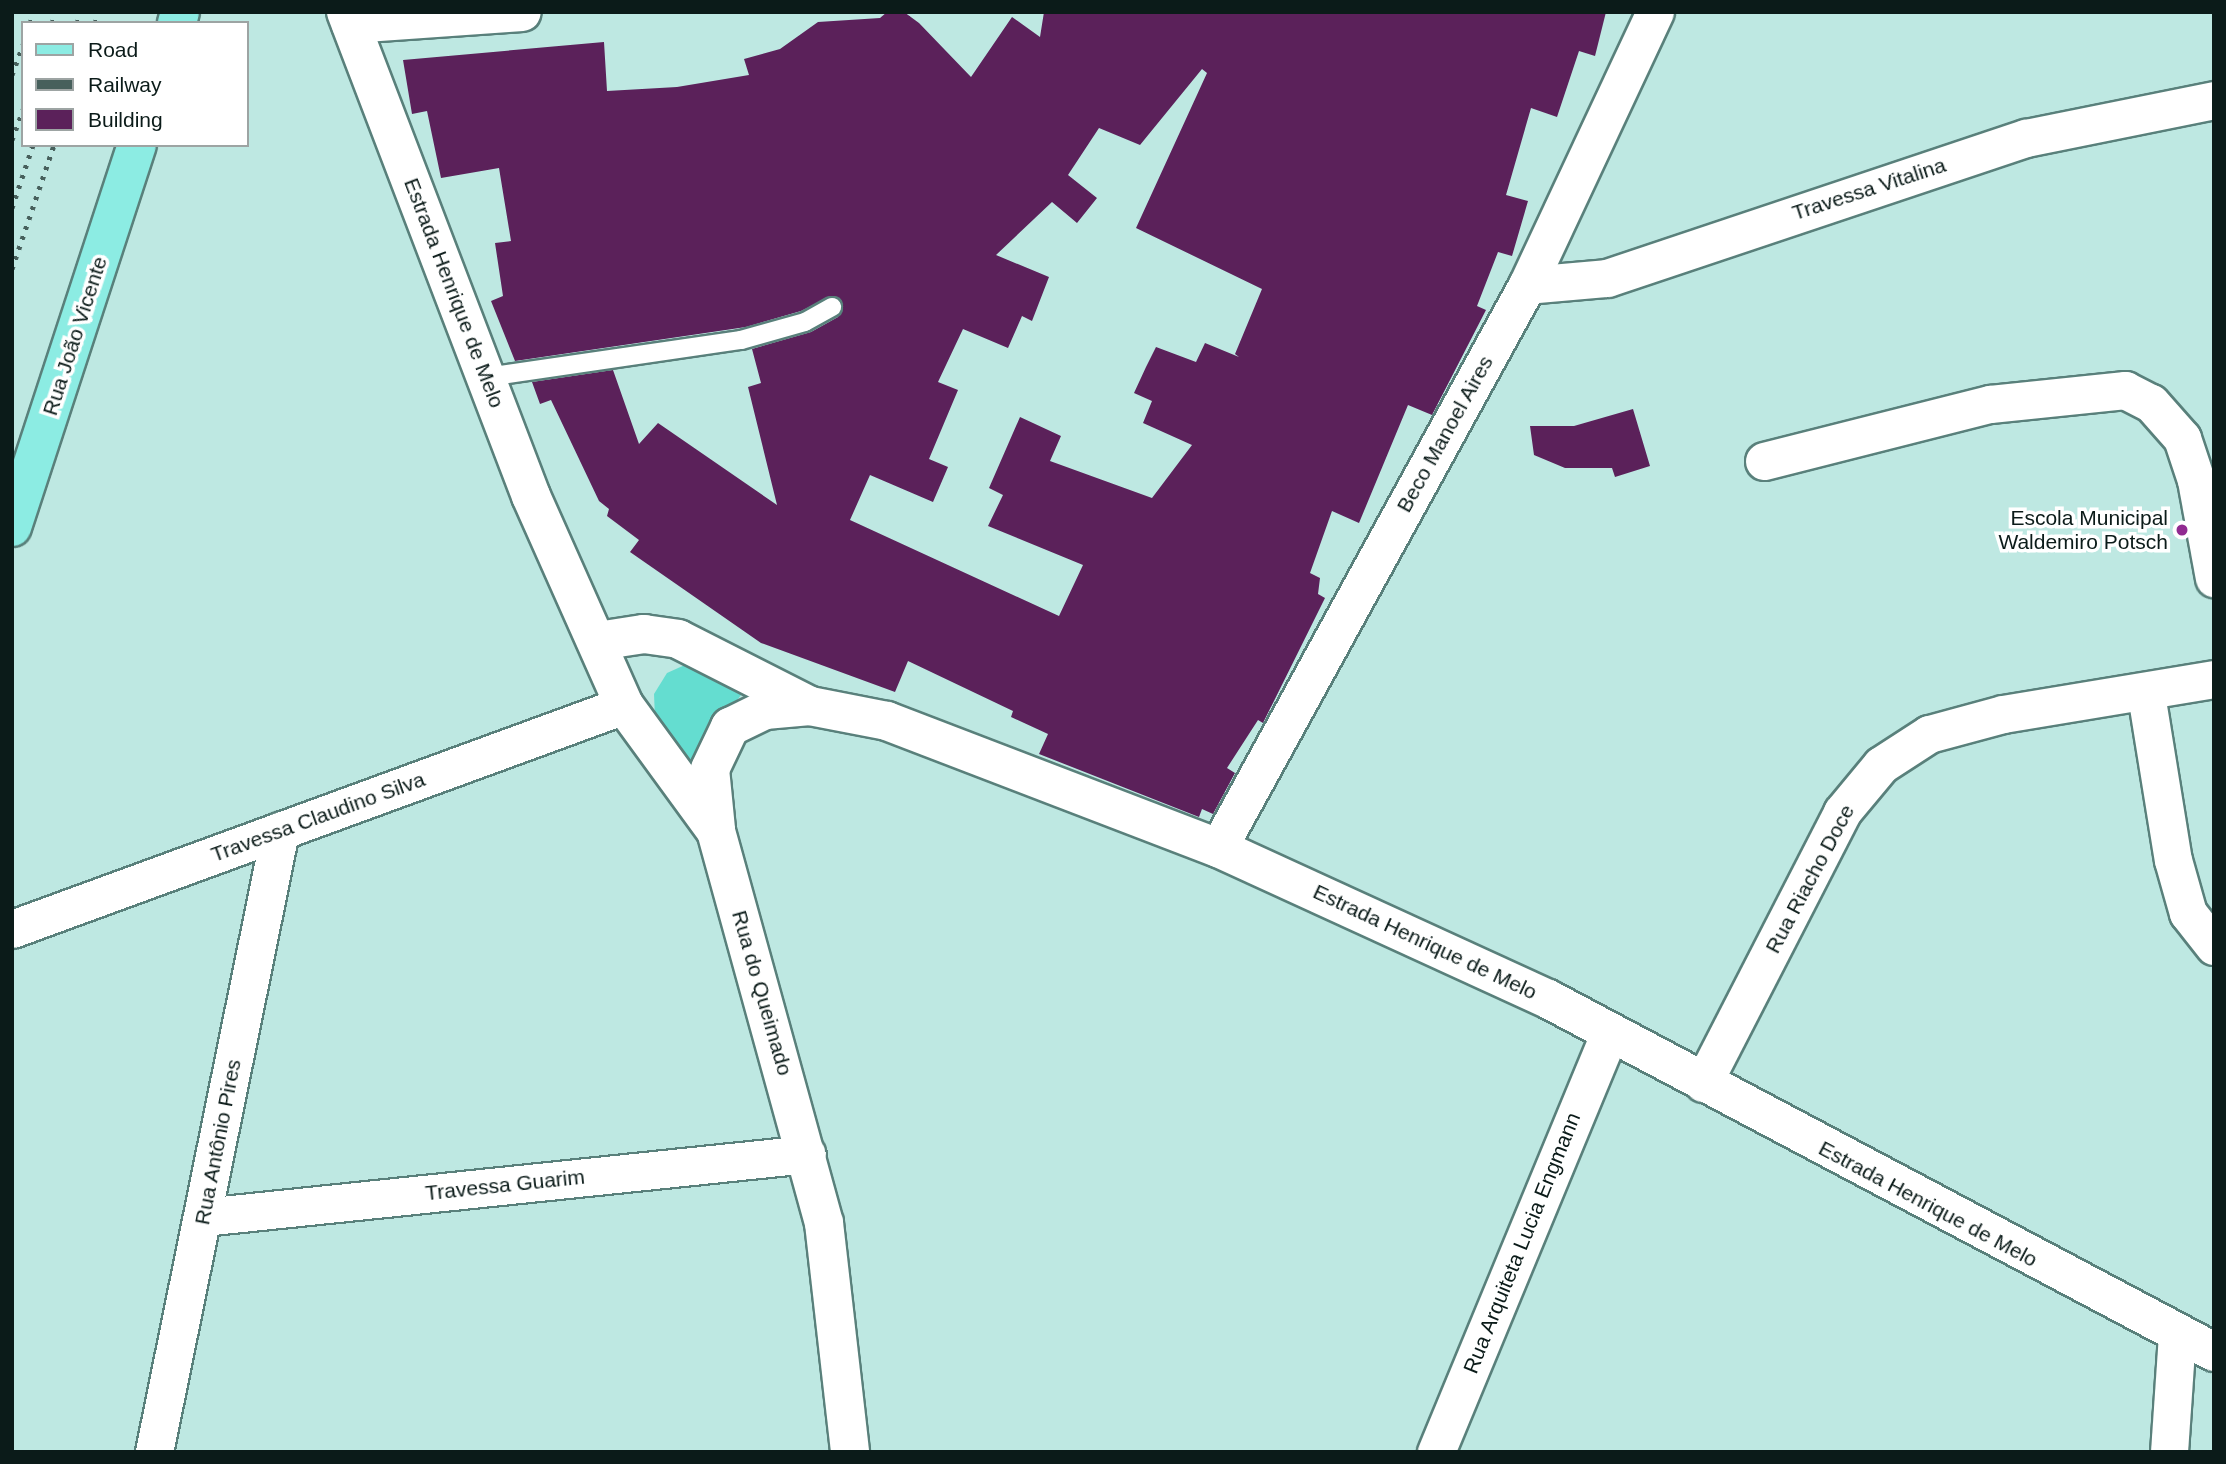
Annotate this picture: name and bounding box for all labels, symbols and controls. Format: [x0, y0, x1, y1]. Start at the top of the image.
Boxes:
legend [21, 21, 248, 147]
text: Road [88, 38, 138, 61]
text: Railway [88, 73, 162, 96]
text: Building [88, 108, 163, 131]
street label: Travessa Vitalina [1789, 152, 1949, 226]
street label: Estrada Henrique de Melo [399, 175, 509, 411]
street label: Rua João Vicente [37, 253, 113, 419]
street label: Beco Manoel Aires [1391, 351, 1499, 517]
place label: Escola Municipal Waldemiro Potsch [1998, 505, 2168, 555]
marker: Escola Municipal Waldemiro Potsch [2174, 522, 2190, 538]
street label: Travessa Claudino Silva [208, 767, 428, 867]
street label: Rua Riacho Doce [1760, 800, 1860, 958]
street label: Estrada Henrique de Melo [1309, 879, 1541, 1005]
street label: Rua do Queimado [726, 908, 798, 1078]
street label: Rua Antônio Pires [189, 1057, 247, 1227]
street label: Rua Arquiteta Lucia Engmann [1458, 1108, 1586, 1378]
street label: Estrada Henrique de Melo [1814, 1136, 2042, 1272]
street label: Travessa Guarim [424, 1164, 586, 1206]

